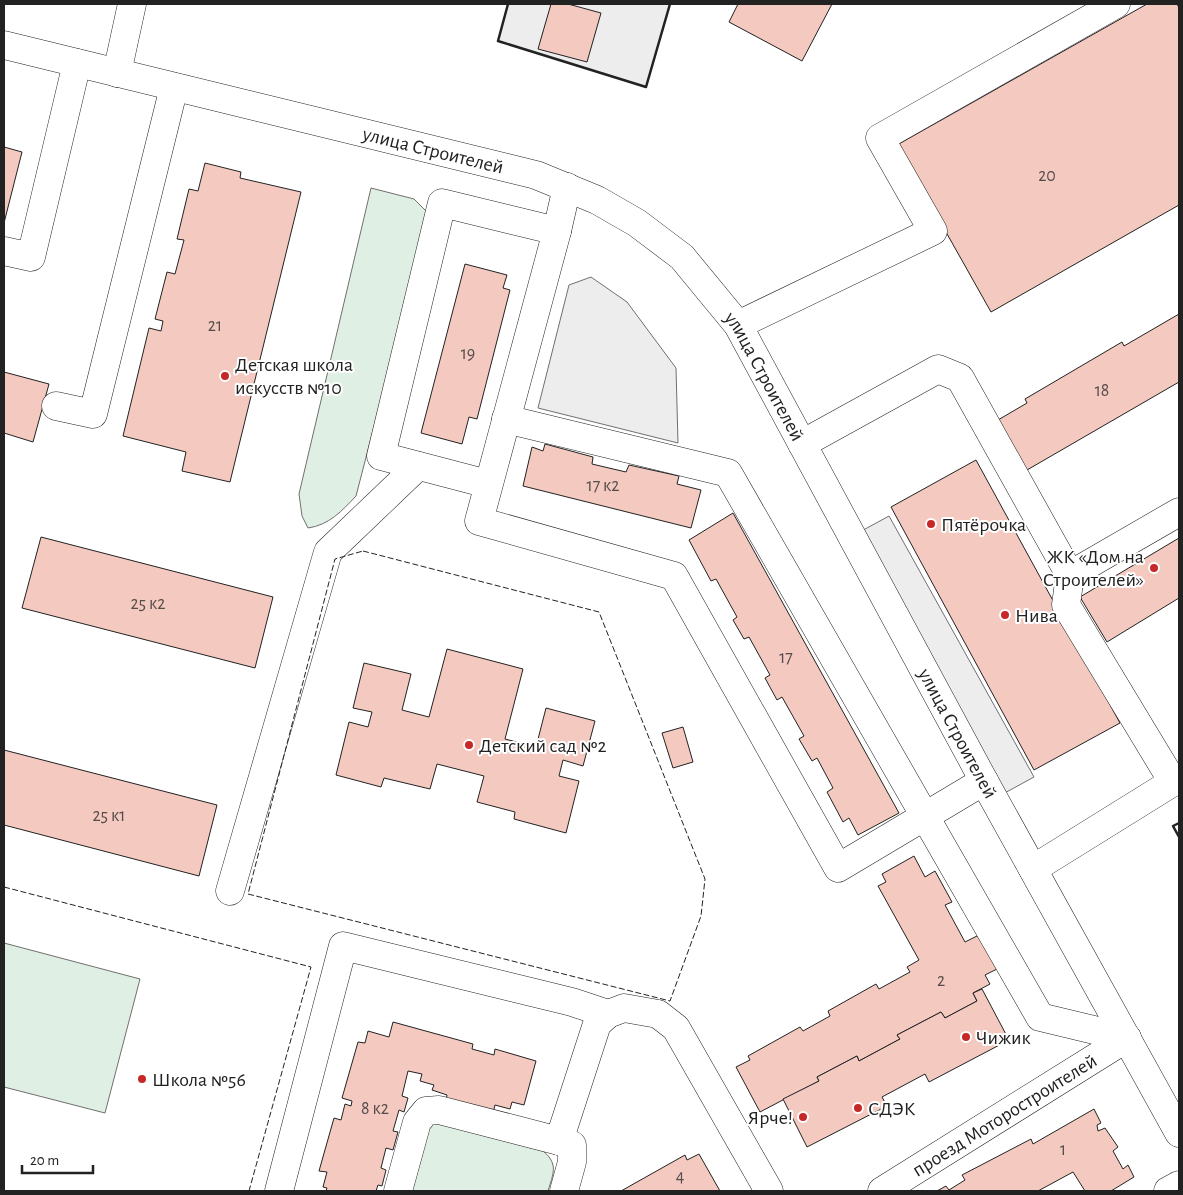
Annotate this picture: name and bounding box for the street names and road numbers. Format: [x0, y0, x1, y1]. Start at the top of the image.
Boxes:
street label: улица Строителей [360, 124, 506, 178]
street label: улица Строителей [720, 307, 808, 445]
street label: улица Строителей [914, 665, 1001, 802]
street label: проезд Моторостроителей [909, 1051, 1101, 1181]

